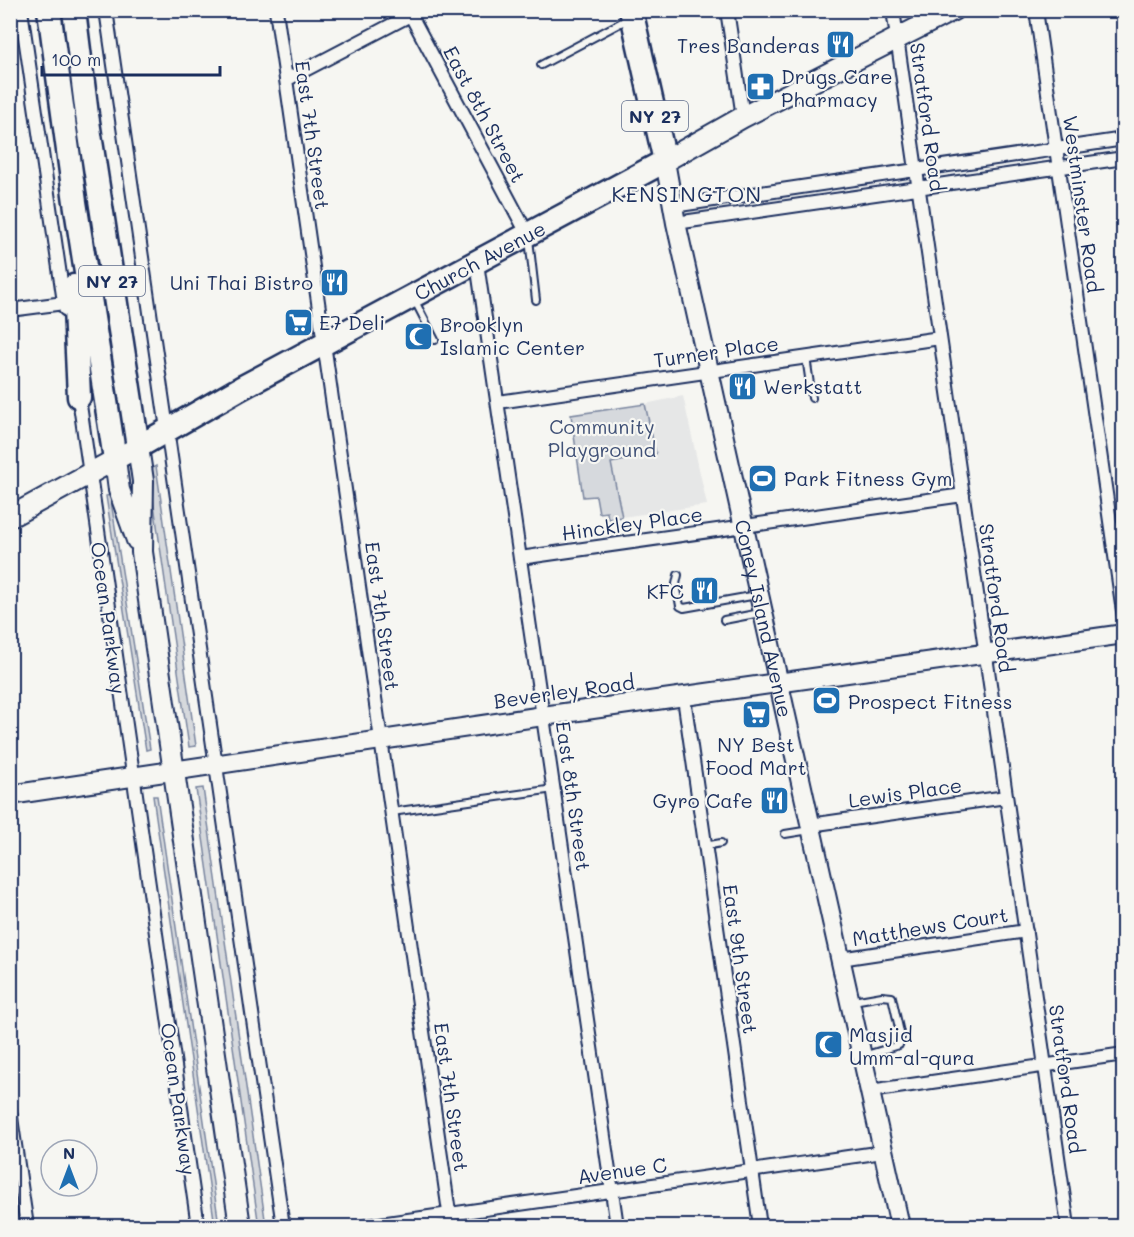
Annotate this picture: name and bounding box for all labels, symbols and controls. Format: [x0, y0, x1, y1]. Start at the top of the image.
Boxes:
restaurant icon: Tres Banderas [825, 29, 857, 61]
place label: Tres Banderas [677, 32, 820, 58]
scale bar [42, 39, 220, 77]
street label: East 8th Street [438, 41, 532, 187]
street label: Stratford Road [905, 41, 951, 193]
text: 100 m [51, 47, 101, 71]
street label: East 7th Street [290, 59, 336, 211]
place label: Drugs Care Pharmacy [781, 63, 893, 112]
pharmacy icon: Drugs Care Pharmacy [744, 71, 776, 103]
road number: NY 27 [622, 101, 688, 131]
street label: Westminster Road [1058, 114, 1108, 294]
district label: KENSINGTON [611, 180, 763, 207]
street label: Church Avenue [409, 215, 550, 306]
road number: NY 27 [79, 266, 145, 296]
restaurant icon: Uni Thai Bistro [318, 266, 350, 298]
place label: Uni Thai Bistro [170, 269, 313, 295]
supermarket icon: E7 Deli [282, 306, 314, 338]
place label: E7 Deli [319, 309, 385, 335]
place label: Brooklyn Islamic Center [440, 311, 585, 360]
mosque icon: Brooklyn Islamic Center [403, 320, 435, 352]
street label: Turner Place [652, 329, 780, 373]
restaurant icon: Werkstatt [726, 370, 758, 402]
place label: Werkstatt [763, 373, 862, 399]
park label: Community Playground [548, 413, 656, 462]
sports icon: Park Fitness Gym [747, 462, 779, 494]
place label: Park Fitness Gym [784, 465, 952, 491]
street label: Hinckley Place [560, 500, 704, 546]
street label: Coney Island Avenue [730, 517, 799, 720]
street label: Stratford Road [974, 522, 1020, 674]
street label: Ocean Parkway [85, 540, 133, 696]
street label: East 7th Street [360, 540, 406, 692]
restaurant icon: KFC [689, 575, 721, 607]
place label: KFC [646, 578, 684, 604]
street label: Beverley Road [492, 668, 636, 714]
sports icon: Prospect Fitness [811, 685, 843, 717]
place label: Prospect Fitness [848, 688, 1013, 714]
supermarket icon: NY Best Food Mart [740, 698, 772, 730]
street label: East 8th Street [551, 719, 597, 873]
place label: NY Best Food Mart [705, 731, 807, 780]
street label: Lewis Place [846, 771, 964, 813]
restaurant icon: Gyro Cafe [758, 784, 790, 816]
place label: Gyro Cafe [653, 787, 753, 813]
street label: East 9th Street [718, 883, 764, 1035]
street label: Matthews Court [850, 901, 1010, 951]
street label: Stratford Road [1044, 1003, 1090, 1155]
street label: Ocean Parkway [155, 1021, 203, 1177]
street label: East 7th Street [429, 1021, 475, 1173]
place label: Masjid Umm-al-qura [849, 1021, 975, 1070]
mosque icon: Masjid Umm-al-qura [812, 1029, 844, 1061]
north arrow [39, 1138, 99, 1198]
text: N [63, 1142, 75, 1163]
street label: Avenue C [576, 1151, 668, 1189]

